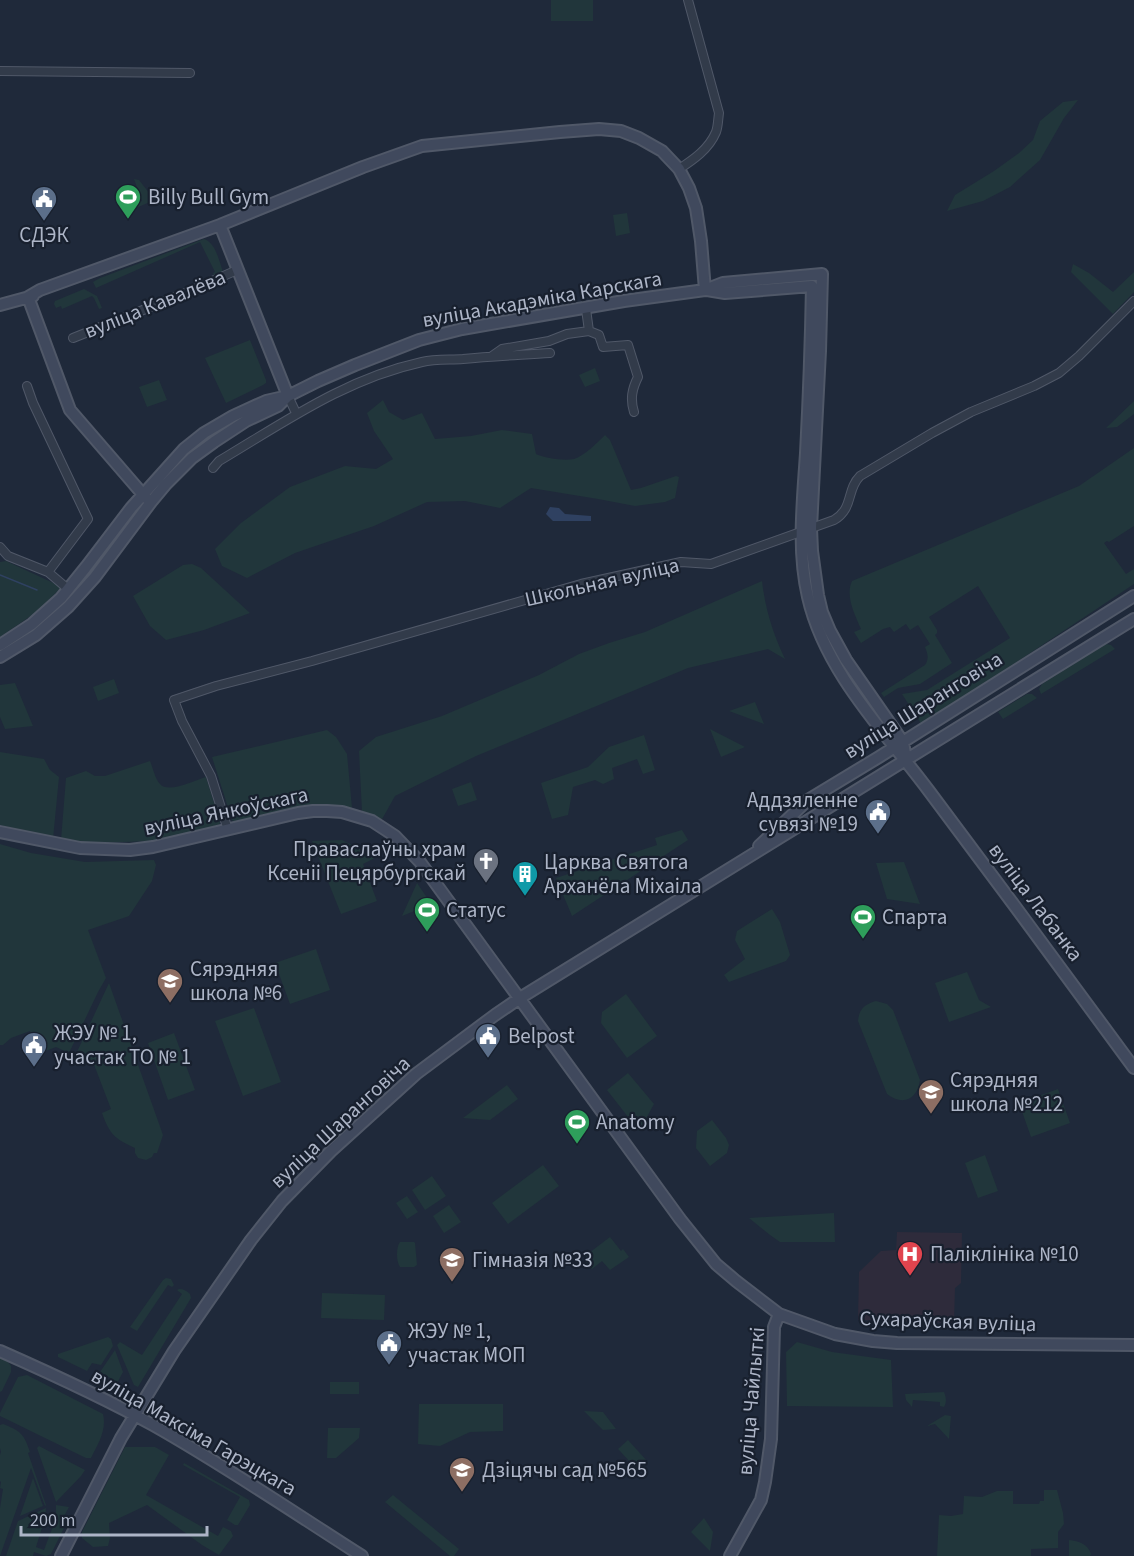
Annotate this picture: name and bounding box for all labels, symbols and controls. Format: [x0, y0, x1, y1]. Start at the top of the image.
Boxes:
sports icon: Billy Bull Gym [113, 182, 143, 220]
place label: Billy Bull Gym [148, 182, 269, 212]
public building icon: СДЭК [29, 184, 59, 222]
place label: СДЭК [19, 220, 70, 250]
street label: вуліца Кавалёва [80, 262, 230, 346]
street label: вуліца Акадэміка Карскага [420, 263, 664, 335]
street label: Школьная вуліца [522, 550, 682, 614]
street label: вуліца Шаранговіча [838, 644, 1008, 766]
street label: вуліца Янкоўскага [141, 779, 311, 843]
place label: Аддзяленне сувязі №19 [747, 785, 858, 839]
public building icon: Аддзяленне сувязі №19 [863, 797, 893, 835]
place label: Праваслаўны храм Ксеніі Пецярбургскай [267, 834, 466, 888]
street label: вуліца Лабанка [981, 837, 1091, 967]
church icon: Праваслаўны храм Ксеніі Пецярбургскай [471, 846, 501, 884]
place label: Царква Святога Арханёла Міхаіла [544, 847, 702, 901]
building icon: Царква Святога Арханёла Міхаіла [510, 859, 540, 897]
sports icon: Статус [412, 895, 442, 933]
place label: Статус [446, 895, 506, 925]
sports icon: Спарта [848, 902, 878, 940]
place label: Спарта [882, 902, 947, 932]
place label: Сярэдняя школа №6 [190, 954, 282, 1008]
school or university icon: Сярэдняя школа №6 [155, 966, 185, 1004]
place label: ЖЭУ № 1, участак ТО № 1 [54, 1018, 191, 1072]
public building icon: Belpost [473, 1021, 503, 1059]
place label: Belpost [508, 1021, 575, 1051]
public building icon: ЖЭУ № 1, участак ТО № 1 [19, 1030, 49, 1068]
street label: вуліца Шаранговіча [263, 1049, 417, 1195]
place label: Сярэдняя школа №212 [950, 1065, 1063, 1119]
school or university icon: Сярэдняя школа №212 [916, 1077, 946, 1115]
sports icon: Anatomy [562, 1107, 592, 1145]
place label: Anatomy [596, 1107, 675, 1137]
hospital icon: Паліклініка №10 [895, 1239, 925, 1277]
place label: Паліклініка №10 [930, 1239, 1079, 1269]
school or university icon: Гімназія №33 [437, 1245, 467, 1283]
place label: Гімназія №33 [472, 1245, 593, 1275]
street label: Сухараўская вуліца [859, 1303, 1037, 1339]
place label: ЖЭУ № 1, участак МОП [408, 1316, 526, 1370]
street label: вуліца Чайлыткі [730, 1326, 772, 1476]
public building icon: ЖЭУ № 1, участак МОП [374, 1328, 404, 1366]
street label: вуліца Максіма Гарэцкага [86, 1361, 302, 1503]
school or university icon: Дзіцячы сад №565 [447, 1455, 477, 1493]
place label: Дзіцячы сад №565 [482, 1455, 647, 1485]
scale bar [21, 1499, 207, 1537]
text: 200 m [30, 1508, 75, 1533]

